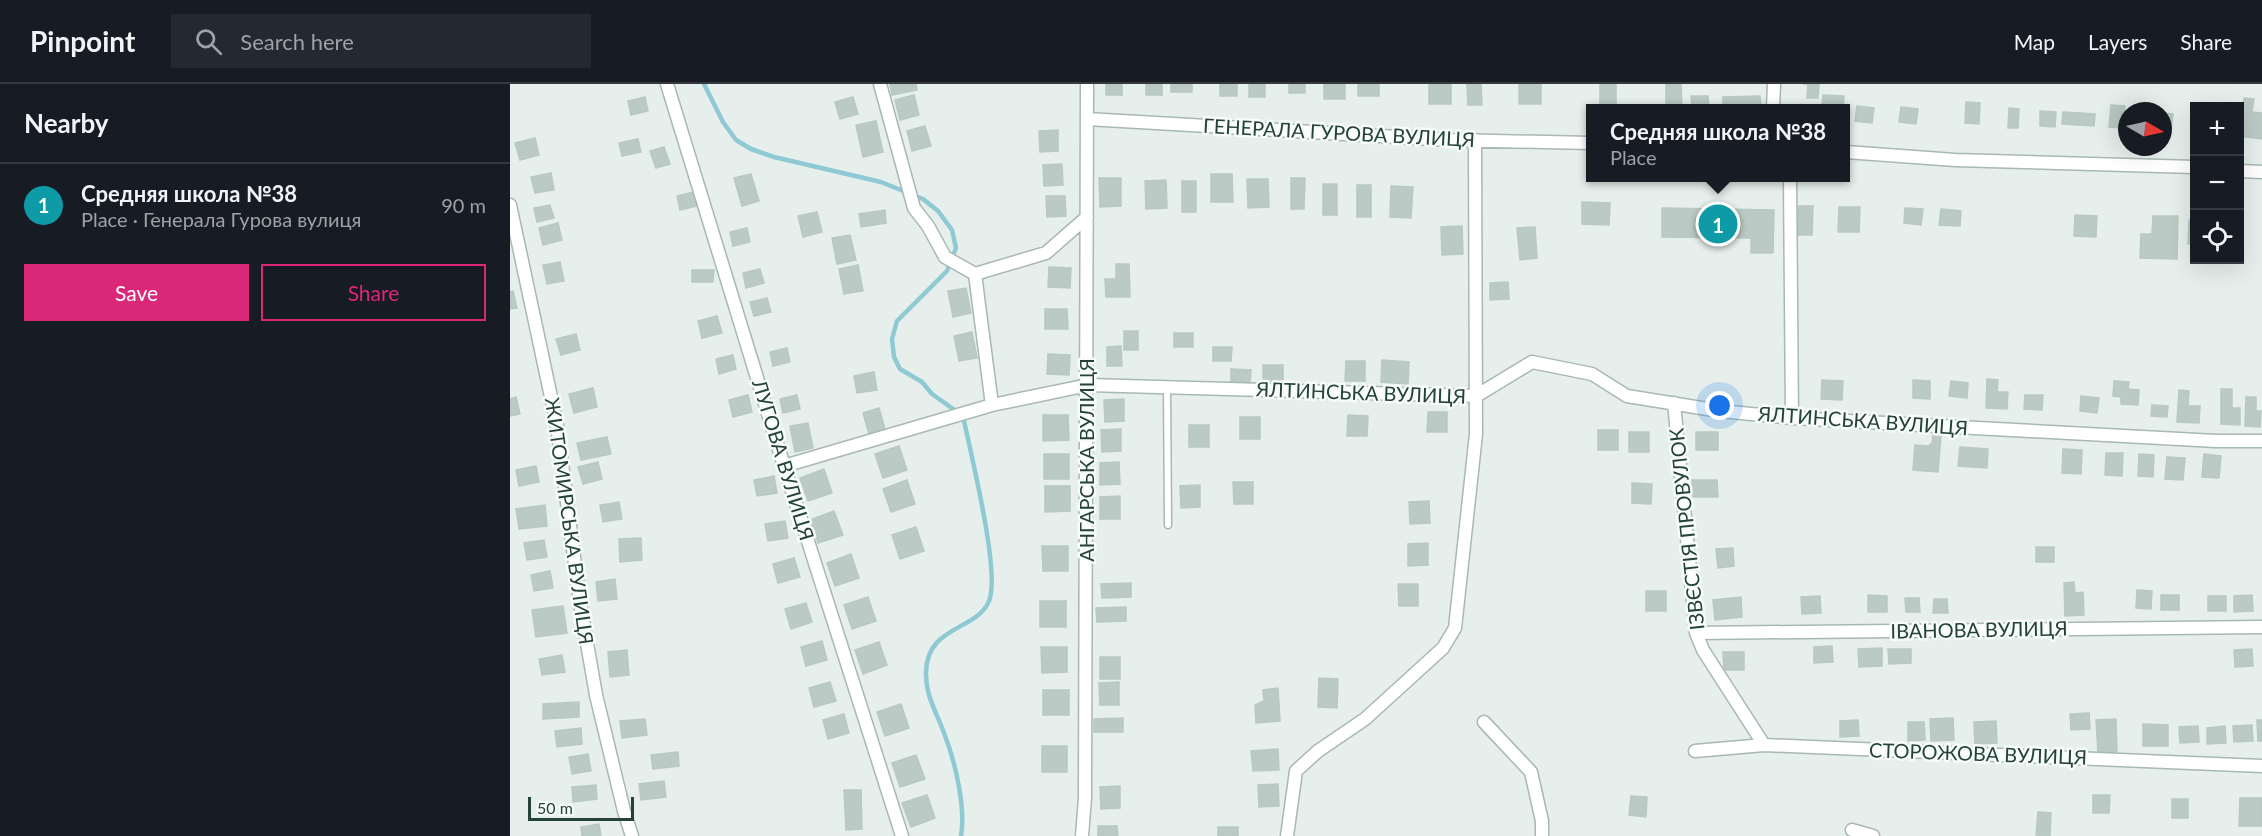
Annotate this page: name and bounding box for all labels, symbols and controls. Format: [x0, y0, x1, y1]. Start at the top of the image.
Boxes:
search box [171, 14, 591, 68]
text: Pinpoint [30, 24, 135, 58]
icon: search [192, 25, 225, 58]
text: Search here [240, 28, 354, 55]
text: Map [2014, 29, 2055, 54]
text: Layers [2088, 29, 2147, 54]
text: Share [2180, 29, 2232, 54]
north arrow [2118, 102, 2172, 156]
map controls [2190, 102, 2244, 264]
button: + [2190, 102, 2244, 156]
popup [1586, 104, 1850, 182]
text: Nearby [24, 107, 109, 139]
street label: ГЕНЕРАЛА ГУРОВА ВУЛИЦЯ [1202, 113, 1476, 151]
text: Средняя школа №38 [1610, 118, 1826, 145]
text: Place [1610, 145, 1656, 169]
button: − [2190, 156, 2244, 210]
text: Средняя школа №38 [81, 180, 297, 207]
text: 1 [38, 193, 49, 217]
text: 90 m [441, 193, 486, 217]
pin: 1 [1698, 202, 1738, 246]
text: Place · Генерала Гурова вулиця [81, 207, 361, 231]
button: locate [2190, 210, 2244, 264]
button: Save [24, 264, 249, 321]
button: Share [261, 264, 486, 321]
street label: АНГАРСЬКА ВУЛИЦЯ [1074, 358, 1098, 562]
street label: ЛУГОВА ВУЛИЦЯ [748, 375, 820, 543]
street label: ЯЛТИНСЬКА ВУЛИЦЯ [1254, 376, 1467, 408]
your location [1705, 391, 1734, 420]
street label: ЖИТОМИРСЬКА ВУЛИЦЯ [541, 396, 599, 646]
street label: ЯЛТИНСЬКА ВУЛИЦЯ [1756, 401, 1969, 439]
street label: ІЗВЄСТІЯ ПРОВУЛОК [1663, 426, 1709, 631]
street label: ІВАНОВА ВУЛИЦЯ [1890, 615, 2068, 643]
street label: СТОРОЖОВА ВУЛИЦЯ [1869, 737, 2087, 769]
scale bar [528, 794, 634, 822]
text: 50 m [537, 798, 573, 817]

